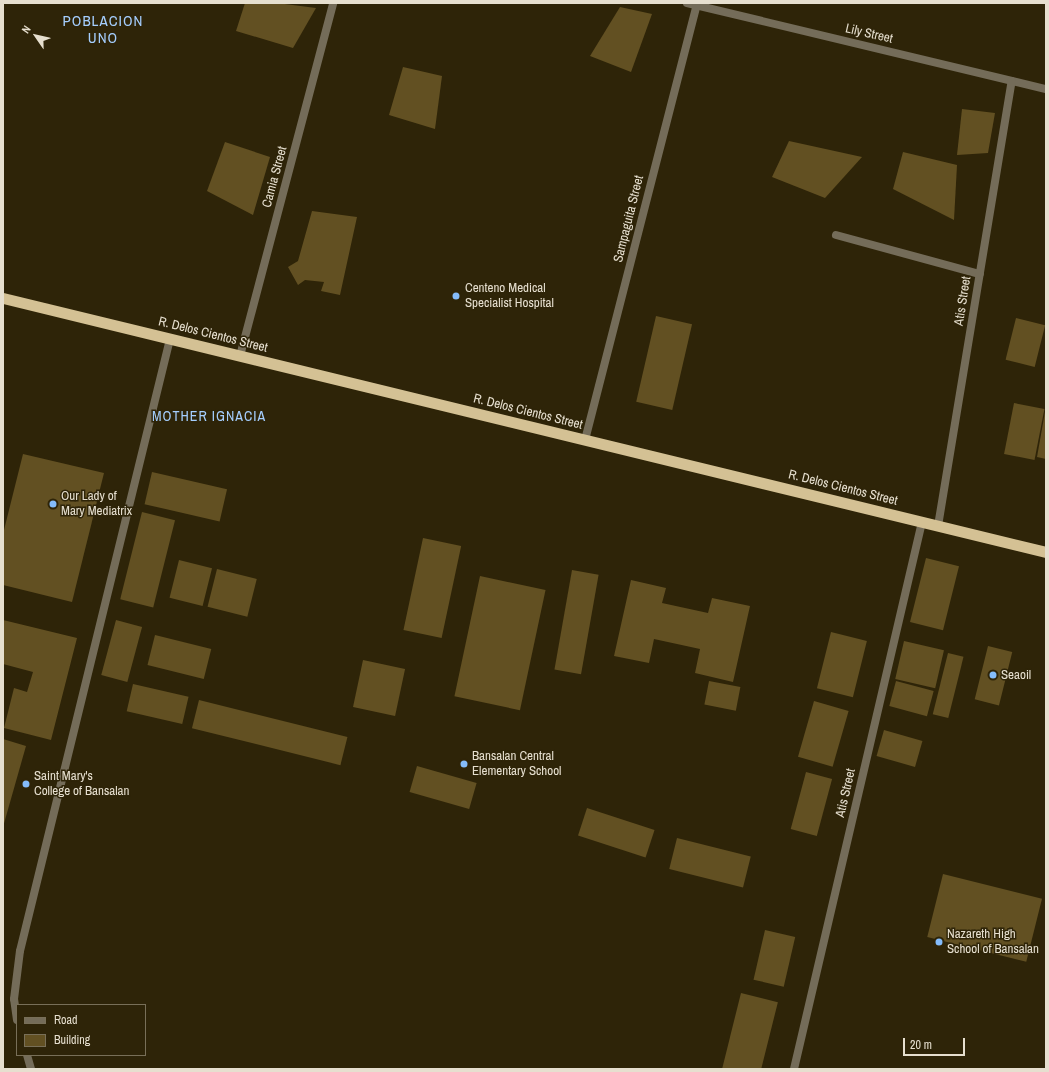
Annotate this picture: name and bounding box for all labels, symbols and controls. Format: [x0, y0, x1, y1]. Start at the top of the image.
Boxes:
district label: POBLACION UNO [63, 11, 143, 46]
north arrow [16, 16, 56, 56]
street label: Lily Street [844, 21, 894, 47]
text: N [18, 23, 34, 36]
street label: Camia Street [259, 145, 291, 209]
street label: Sampaguita Street [611, 174, 647, 264]
street label: Atis Street [951, 275, 975, 327]
place label: Centeno Medical Specialist Hospital [465, 281, 554, 312]
marker: Centeno Medical Specialist Hospital [450, 290, 462, 302]
street label: R. Delos Cientos Street [157, 314, 269, 356]
street label: R. Delos Cientos Street [472, 391, 584, 433]
district label: MOTHER IGNACIA [152, 408, 266, 424]
street label: R. Delos Cientos Street [787, 467, 899, 509]
place label: Our Lady of Mary Mediatrix [61, 489, 132, 520]
marker: Our Lady of Mary Mediatrix [48, 499, 58, 509]
place label: Seaoil [1001, 667, 1031, 683]
marker: Seaoil [988, 670, 998, 680]
place label: Bansalan Central Elementary School [472, 749, 561, 780]
marker: Bansalan Central Elementary School [459, 759, 469, 769]
street label: Atis Street [833, 767, 859, 819]
place label: Saint Mary's College of Bansalan [34, 769, 129, 800]
marker: Saint Mary's College of Bansalan [21, 779, 31, 789]
place label: Nazareth High School of Bansalan [947, 927, 1039, 958]
marker: Nazareth High School of Bansalan [934, 937, 944, 947]
legend [16, 1004, 146, 1056]
text: Road [54, 1012, 78, 1028]
scale bar [905, 1030, 967, 1056]
text: Building [54, 1032, 90, 1048]
text: 20 m [910, 1037, 932, 1053]

